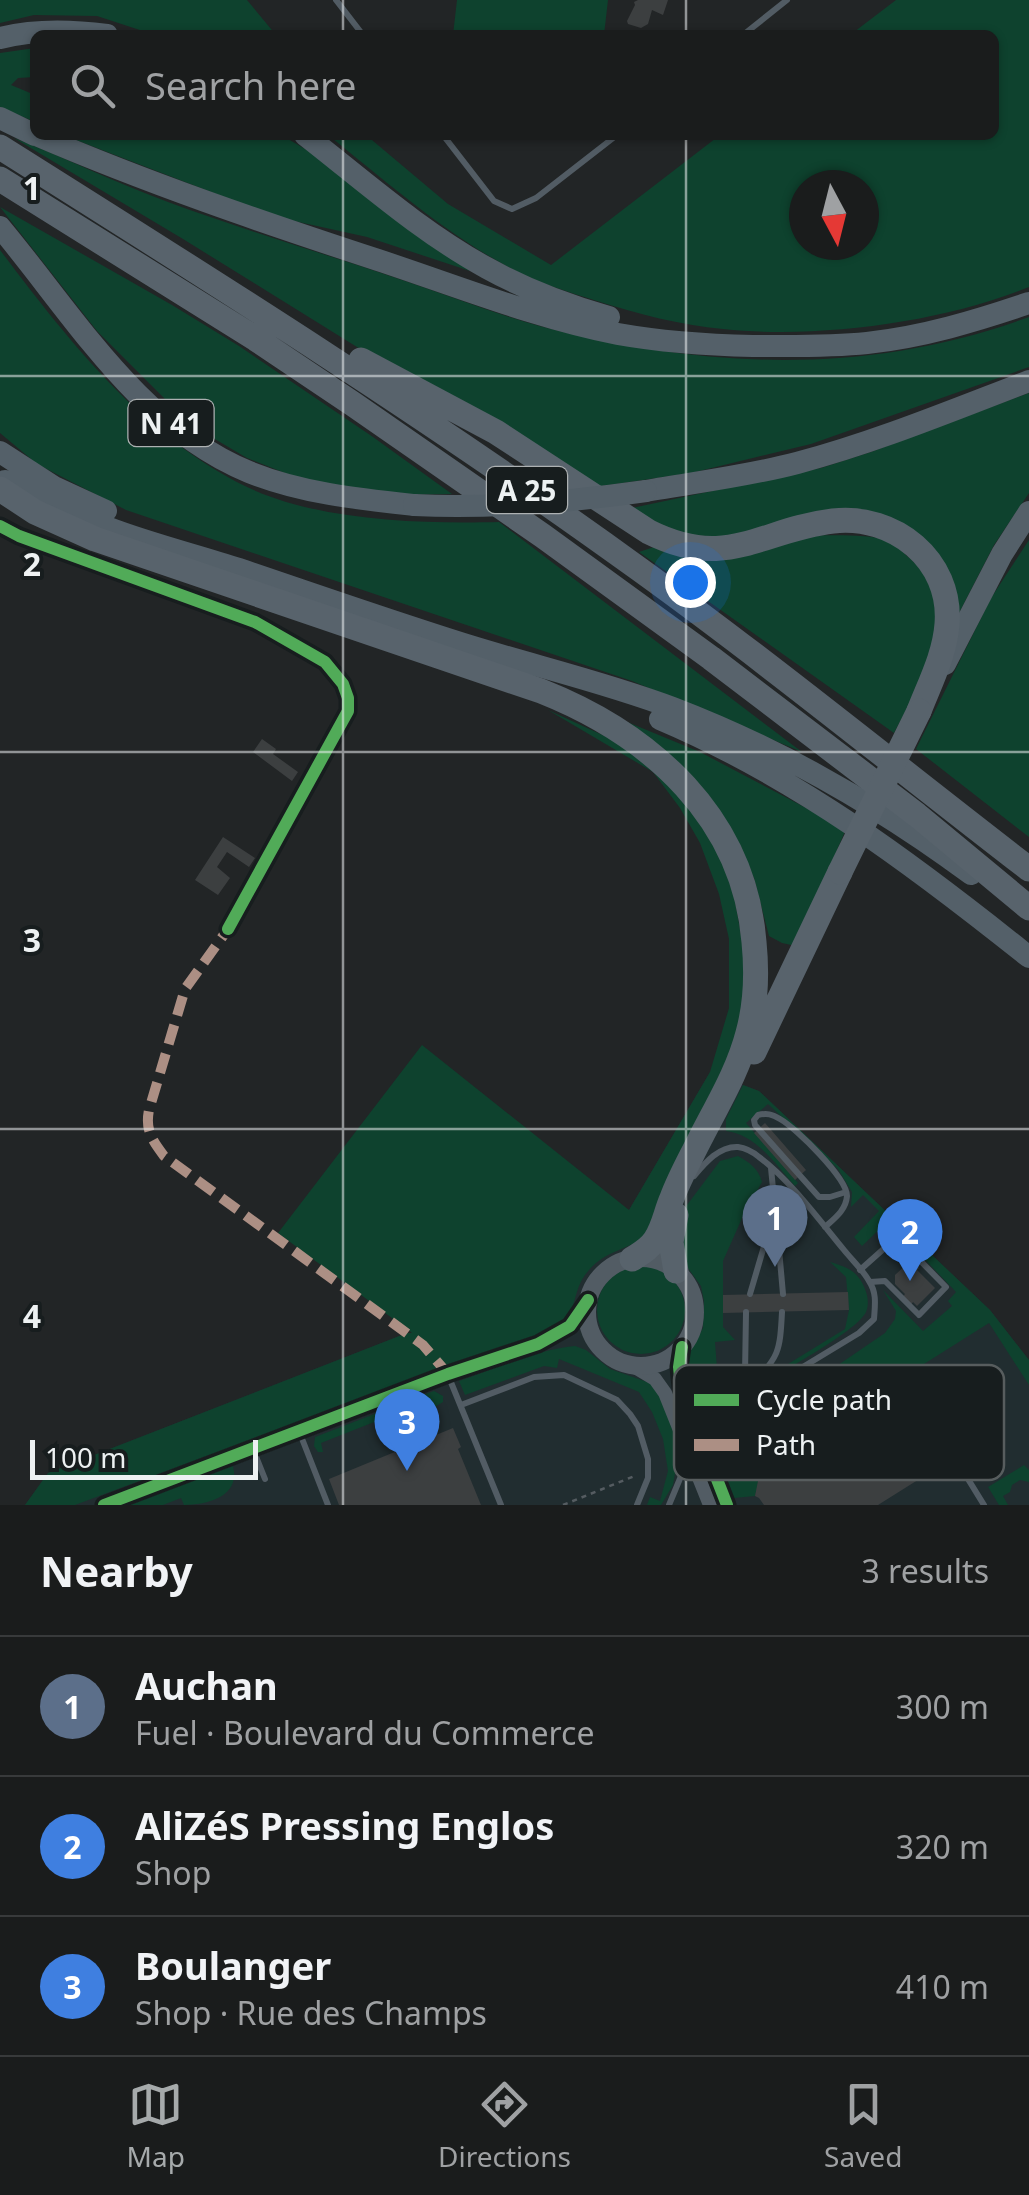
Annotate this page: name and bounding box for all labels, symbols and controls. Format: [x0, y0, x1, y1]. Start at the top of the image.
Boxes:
search box [30, 30, 999, 140]
icon: search [65, 58, 120, 113]
text: Search here [145, 59, 356, 111]
text: 1 [23, 166, 41, 209]
north arrow [789, 170, 879, 260]
road number: N 41 [128, 400, 214, 446]
road number: A 25 [487, 467, 567, 513]
text: 2 [23, 542, 41, 585]
your location [665, 557, 716, 608]
text: 3 [23, 918, 41, 961]
pin: 1 [742, 1184, 808, 1267]
pin: 2 [878, 1198, 942, 1281]
text: 4 [23, 1294, 41, 1337]
legend [674, 1365, 1004, 1480]
text: Cycle path [756, 1380, 892, 1418]
pin: 3 [374, 1388, 440, 1471]
text: Path [756, 1425, 816, 1463]
scale bar [30, 1435, 258, 1480]
text: 100 m [45, 1438, 127, 1476]
text: Nearby [40, 1542, 193, 1599]
text: 3 results [862, 1549, 989, 1592]
text: Auchan [135, 1659, 278, 1711]
text: 1 [63, 1685, 82, 1728]
text: 300 m [896, 1685, 989, 1728]
text: Fuel · Boulevard du Commerce [135, 1711, 595, 1754]
text: AliZéS Pressing Englos [135, 1799, 554, 1851]
text: 2 [63, 1825, 82, 1868]
text: 320 m [896, 1825, 989, 1868]
text: Shop [135, 1851, 211, 1894]
text: Boulanger [135, 1939, 331, 1991]
text: 3 [63, 1965, 82, 2008]
text: 410 m [896, 1965, 989, 2008]
text: Shop · Rue des Champs [135, 1991, 487, 2034]
tab: Map [127, 2077, 185, 2175]
tab: Directions [438, 2077, 571, 2175]
tab: Saved [824, 2077, 902, 2175]

